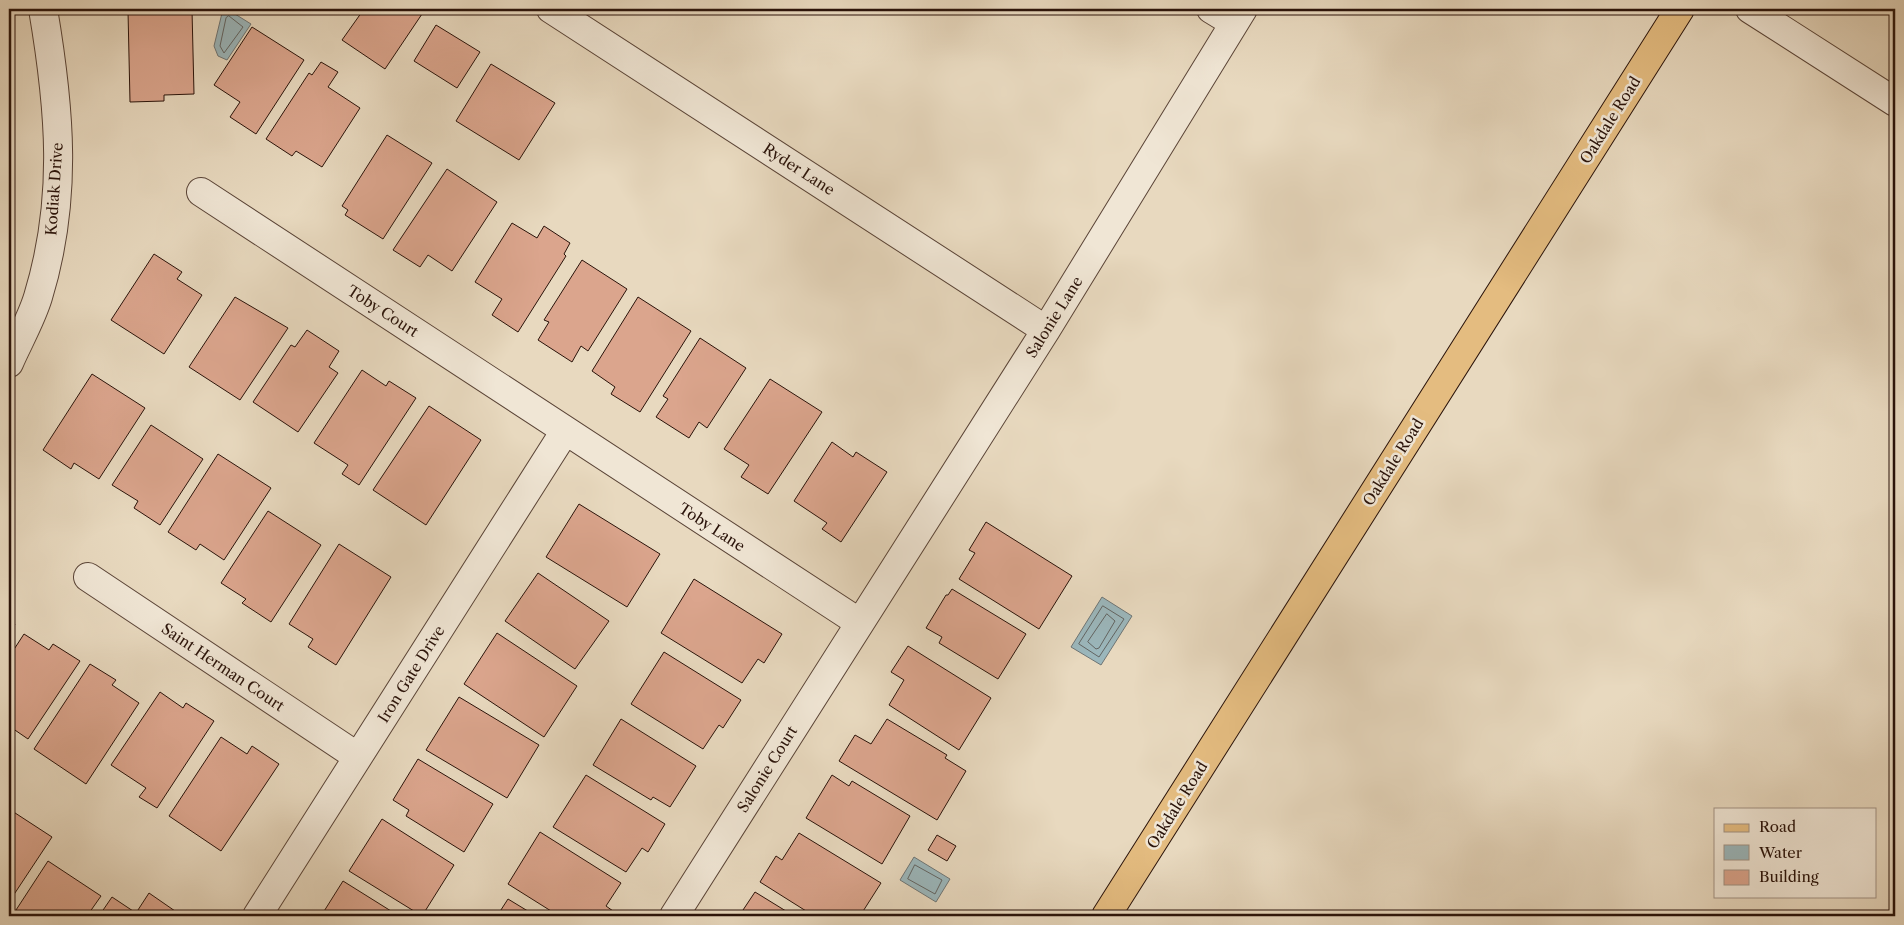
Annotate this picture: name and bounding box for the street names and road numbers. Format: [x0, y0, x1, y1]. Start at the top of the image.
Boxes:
street label: Oakdale Road [1576, 73, 1644, 167]
street label: Ryder Lane [760, 139, 838, 199]
street label: Kodiak Drive [41, 142, 67, 236]
street label: Salonie Lane [1021, 273, 1087, 361]
street label: Toby Court [344, 281, 423, 341]
street label: Oakdale Road [1359, 415, 1427, 509]
street label: Toby Lane [675, 499, 749, 555]
street label: Saint Herman Court [158, 619, 289, 716]
street label: Iron Gate Drive [374, 622, 448, 726]
street label: Salonie Court [733, 722, 802, 816]
street label: Oakdale Road [1143, 758, 1211, 852]

